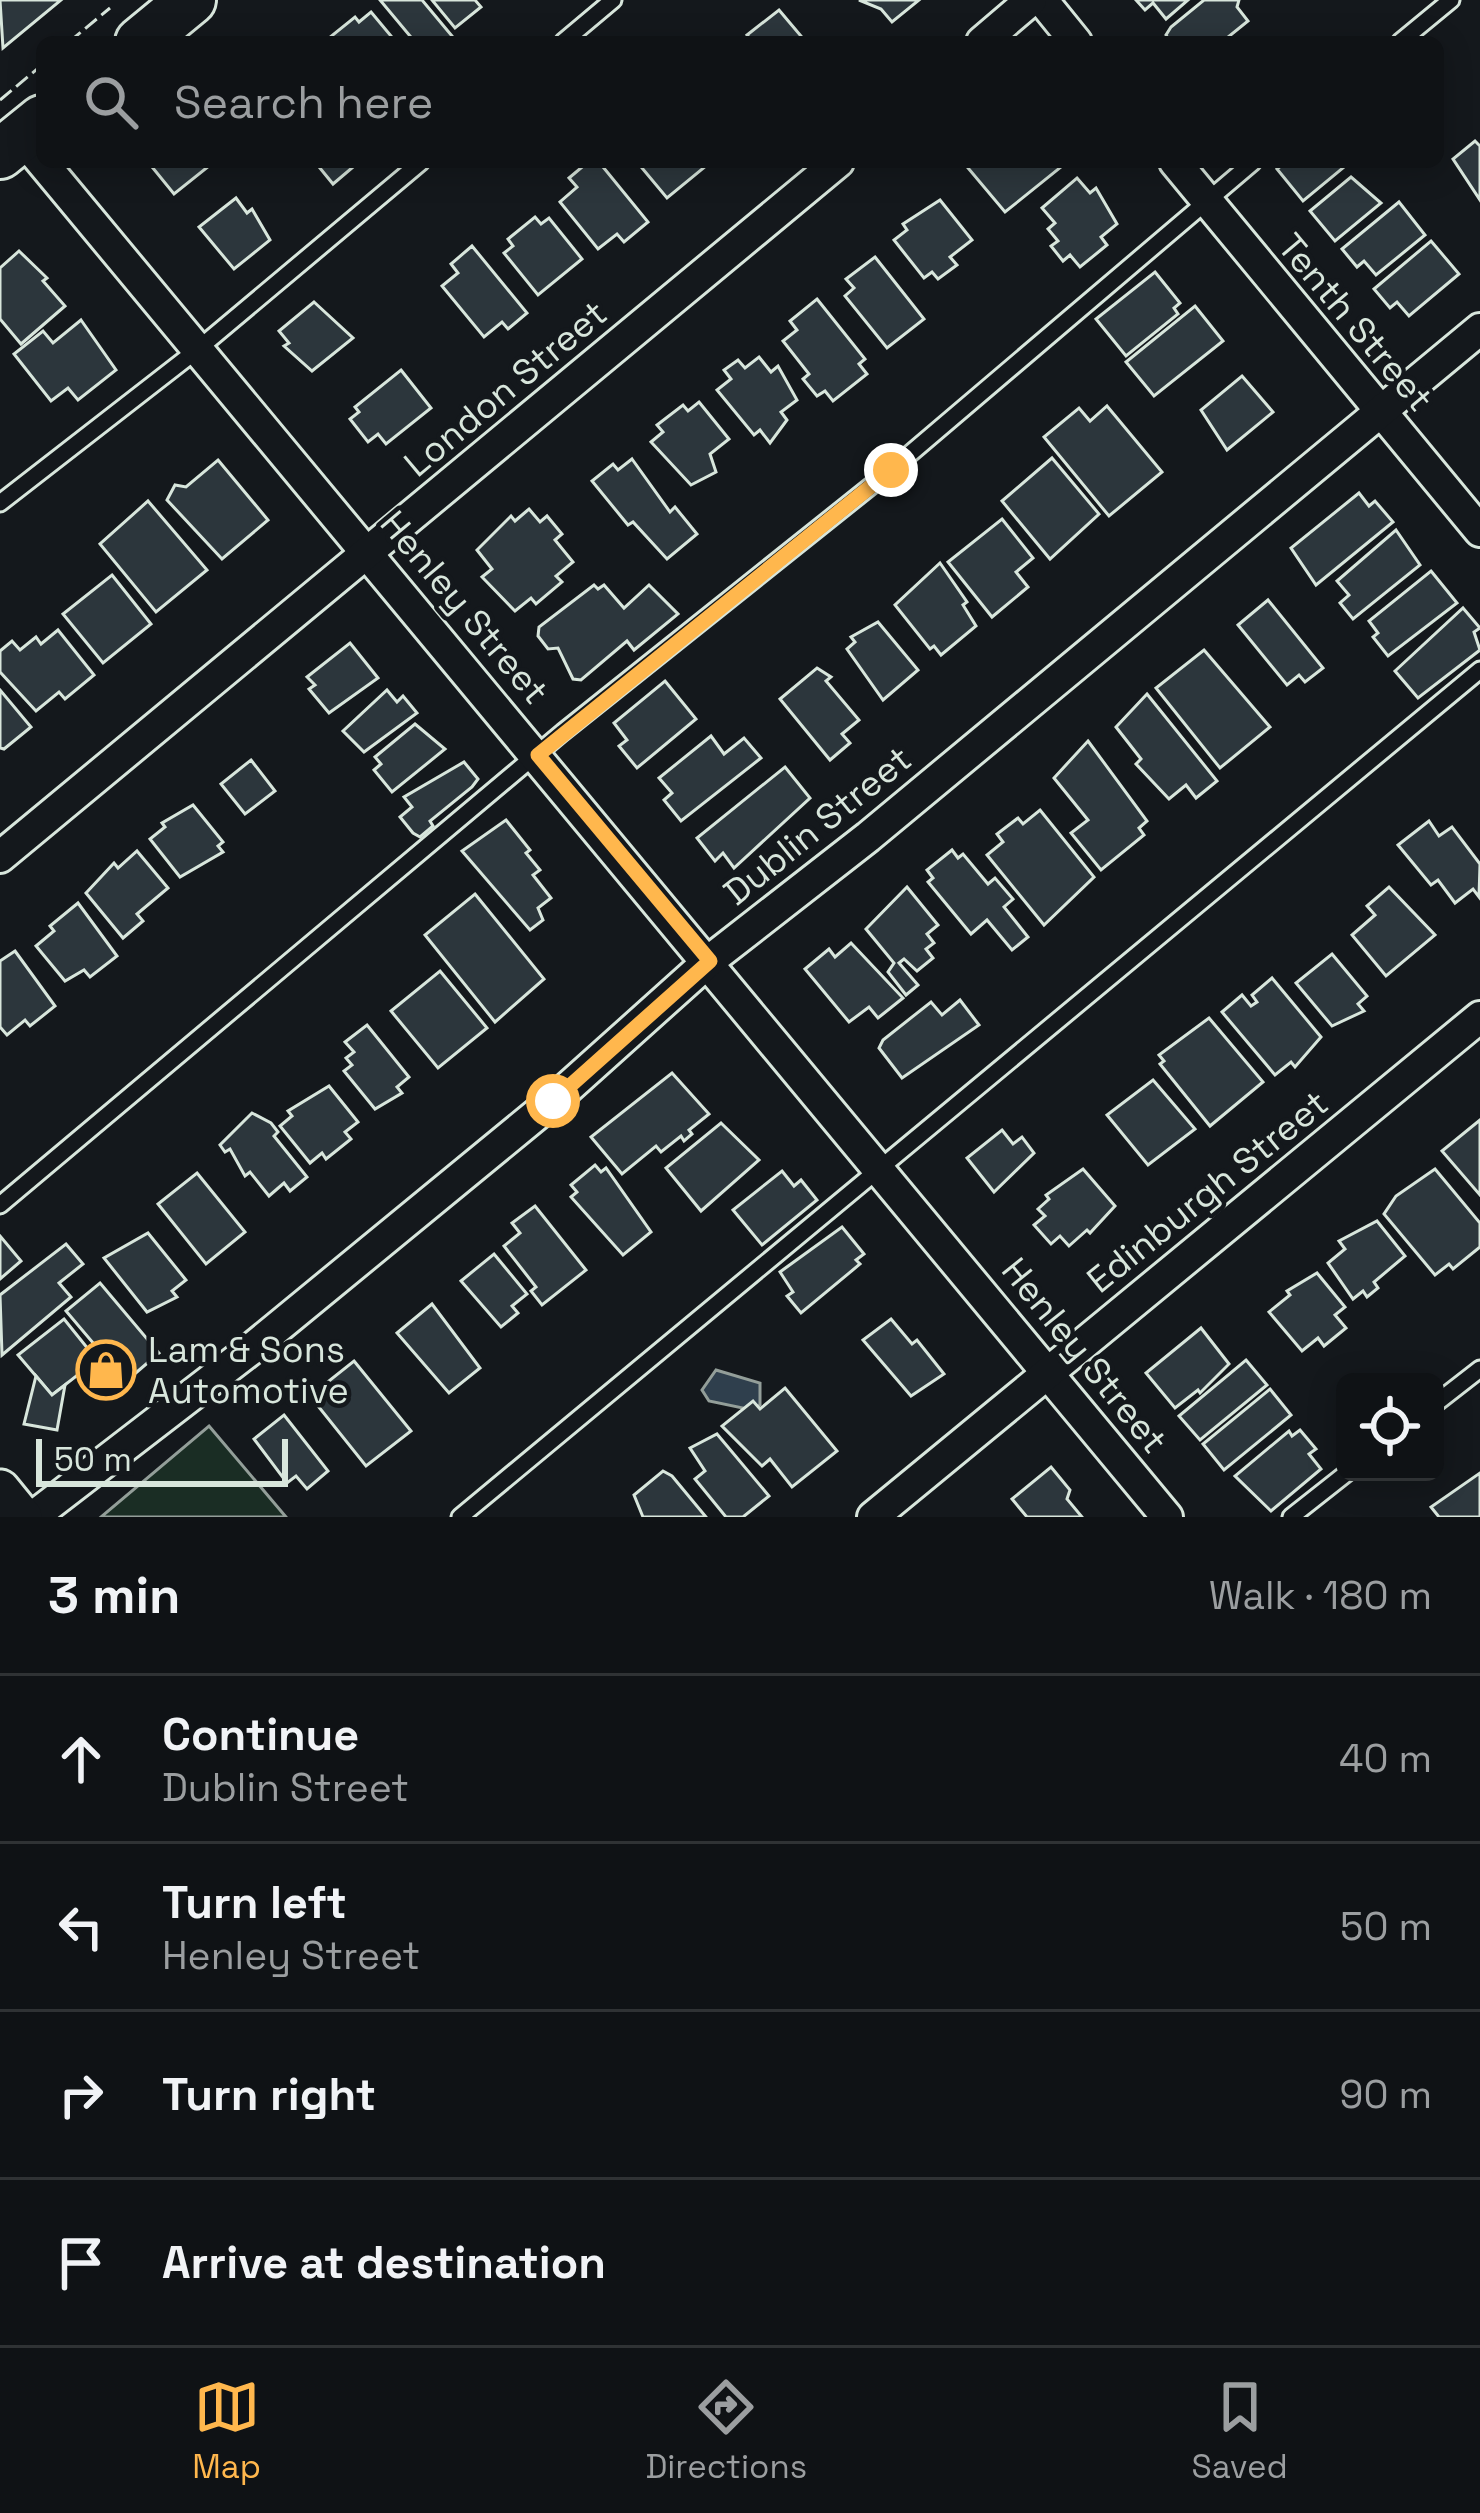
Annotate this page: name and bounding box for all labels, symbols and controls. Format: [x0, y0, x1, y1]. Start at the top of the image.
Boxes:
search box [36, 36, 1444, 168]
icon: search [78, 69, 144, 135]
text: Search here [174, 74, 433, 131]
street label: Tenth Street [1267, 224, 1443, 421]
street label: London Street [395, 291, 616, 487]
route end [864, 443, 918, 497]
street label: Henley Street [370, 502, 558, 714]
street label: Dublin Street [715, 736, 921, 915]
route start [526, 1074, 580, 1128]
street label: Edinburgh Street [1078, 1080, 1337, 1303]
street label: Henley Street [991, 1249, 1177, 1463]
place label: Lam & Sons Automotive [148, 1327, 349, 1414]
shop icon: Lam & Sons Automotive [75, 1339, 137, 1401]
map controls [1336, 1373, 1444, 1481]
button: locate [1336, 1373, 1444, 1481]
scale bar [36, 1433, 288, 1486]
text: 50 m [54, 1439, 132, 1481]
text: 3 min [48, 1563, 181, 1628]
text: Walk · 180 m [1209, 1571, 1432, 1620]
text: Continue [162, 1706, 359, 1763]
icon: ahead [48, 1726, 114, 1792]
text: 40 m [1339, 1734, 1432, 1783]
text: Dublin Street [162, 1763, 409, 1812]
text: Turn left [162, 1874, 347, 1931]
icon: left [48, 1894, 114, 1960]
text: 50 m [1340, 1902, 1432, 1951]
text: Henley Street [162, 1931, 420, 1980]
icon: right [48, 2062, 114, 2128]
text: Turn right [162, 2066, 376, 2123]
text: 90 m [1340, 2070, 1432, 2119]
icon: arrive [48, 2230, 114, 2296]
text: Arrive at destination [162, 2234, 606, 2291]
tab: Map [192, 2374, 261, 2488]
tab: Directions [645, 2374, 807, 2488]
tab: Saved [1192, 2374, 1288, 2488]

